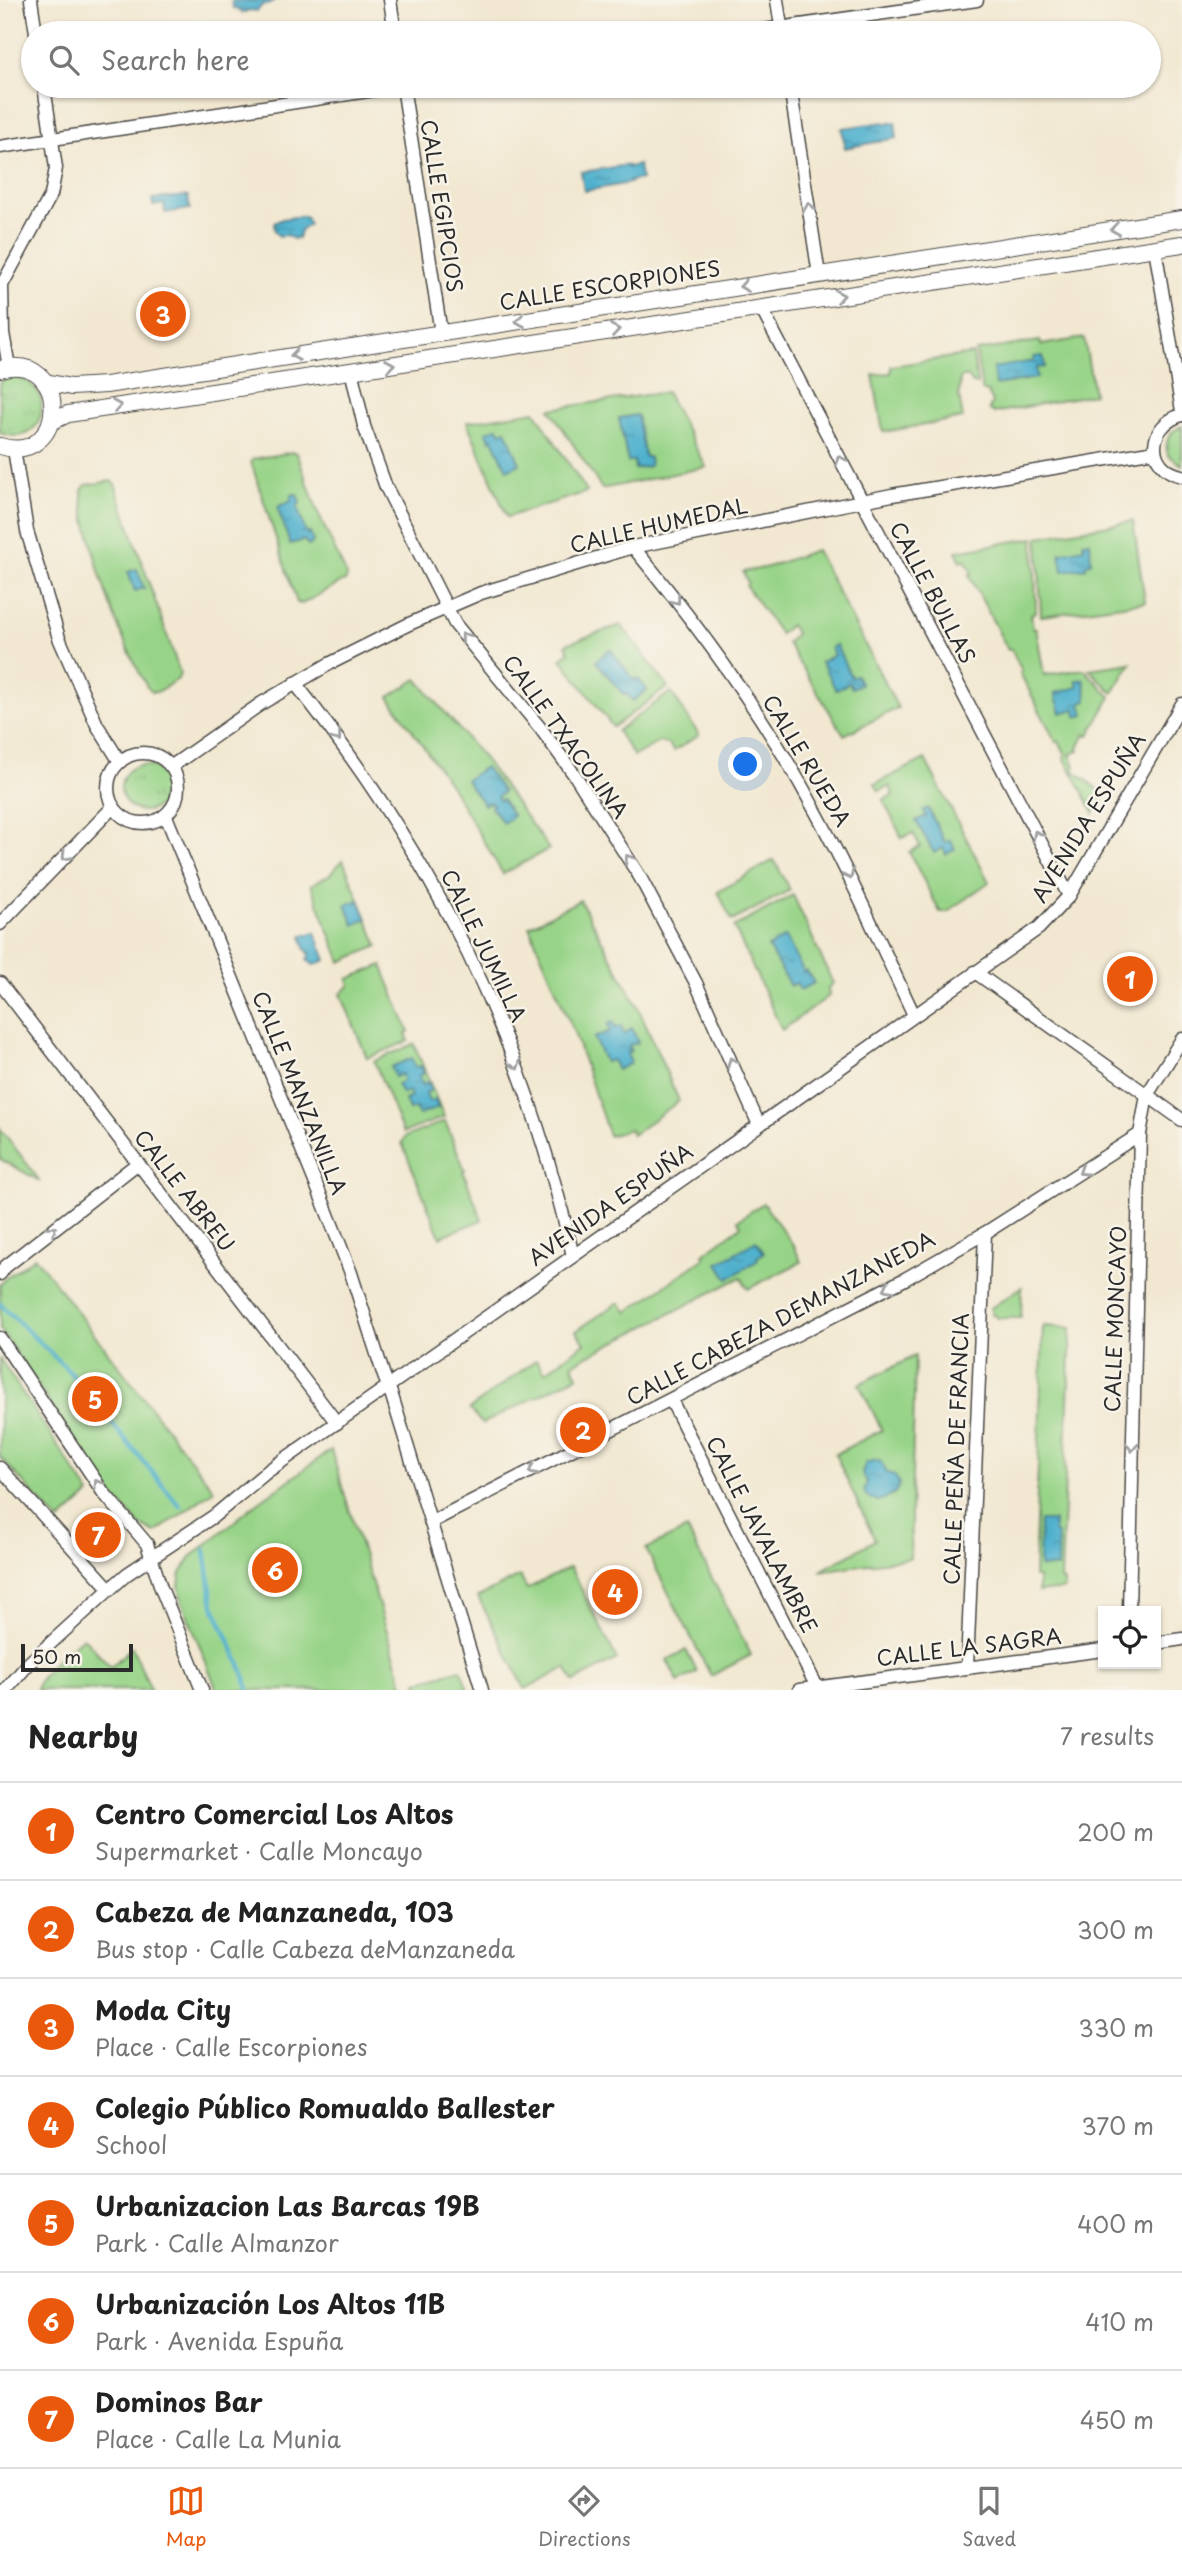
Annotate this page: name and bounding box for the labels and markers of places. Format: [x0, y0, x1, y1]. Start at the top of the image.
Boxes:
pin: 3 [140, 288, 186, 340]
pin: 1 [1107, 953, 1153, 1005]
pin: 5 [72, 1373, 118, 1425]
pin: 2 [560, 1404, 606, 1456]
pin: 7 [75, 1509, 121, 1561]
pin: 6 [252, 1544, 298, 1596]
pin: 4 [592, 1566, 638, 1618]

